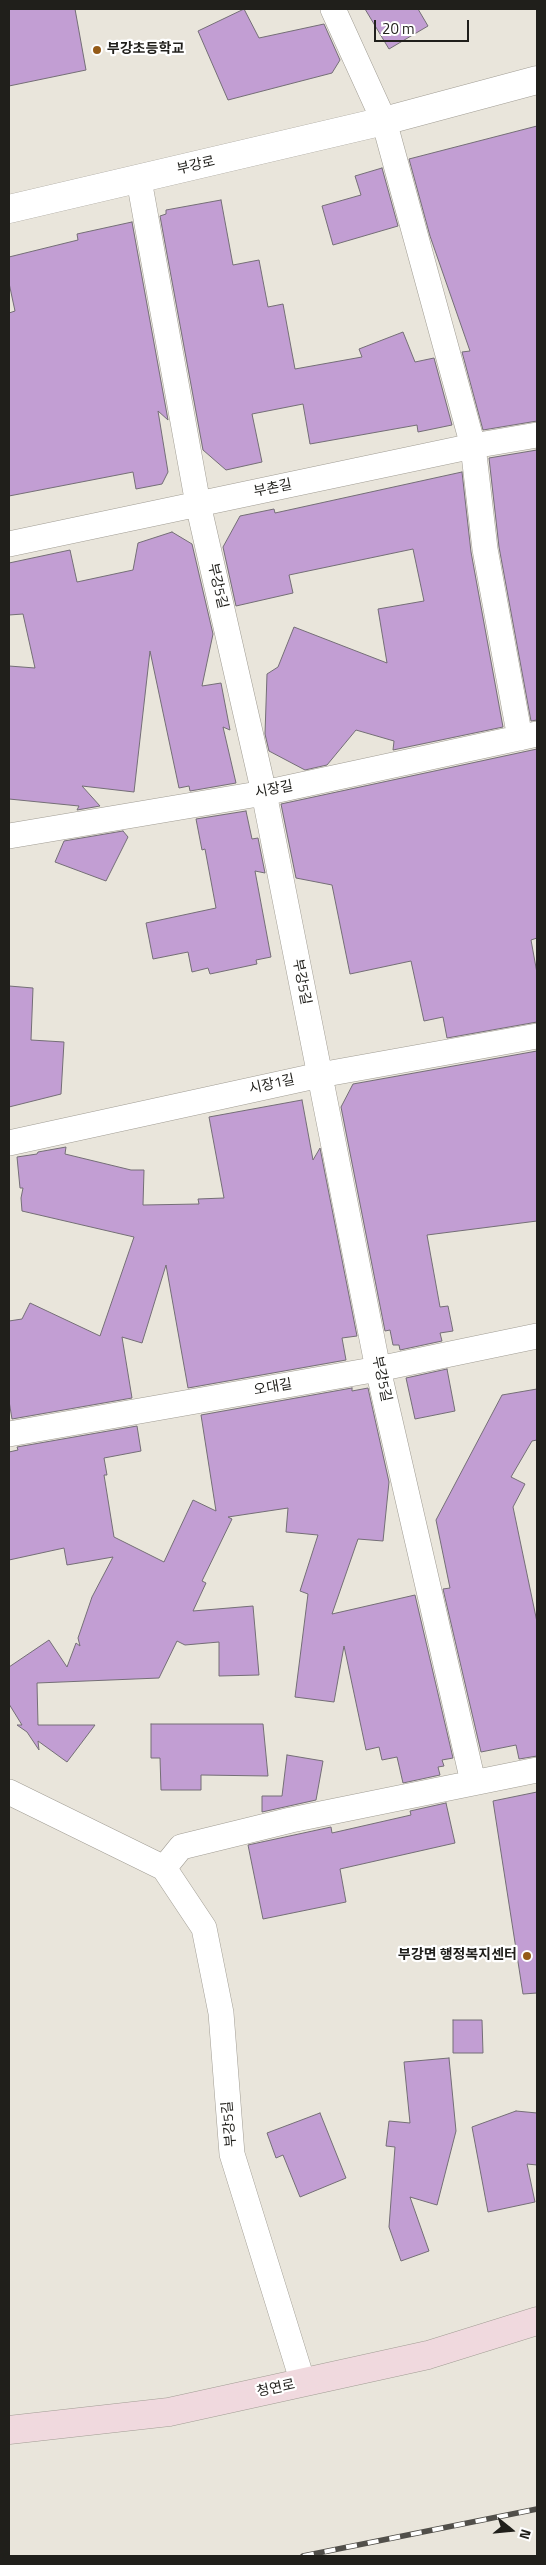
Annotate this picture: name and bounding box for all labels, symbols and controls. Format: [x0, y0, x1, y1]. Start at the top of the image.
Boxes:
scale bar [376, 10, 471, 42]
text: 20 m [382, 17, 415, 40]
place label: 부강초등학교 [107, 42, 184, 58]
marker: 부강초등학교 [91, 44, 103, 56]
street label: 부강로 [175, 153, 217, 179]
street label: 부촌길 [252, 477, 294, 501]
street label: 부강5길 [204, 561, 230, 611]
street label: 시장길 [253, 778, 295, 802]
street label: 부강5길 [288, 958, 314, 1006]
street label: 시장1길 [248, 1072, 296, 1098]
street label: 부강5길 [368, 1355, 394, 1403]
street label: 오대길 [253, 1376, 293, 1400]
place label: 부강면 행정복지센터 [398, 1948, 517, 1964]
marker: 부강면 행정복지센터 [521, 1950, 533, 1962]
street label: 부강5길 [220, 2100, 240, 2148]
street label: 청연로 [255, 2377, 297, 2401]
north arrow [486, 2505, 536, 2555]
text: N [514, 2527, 537, 2542]

